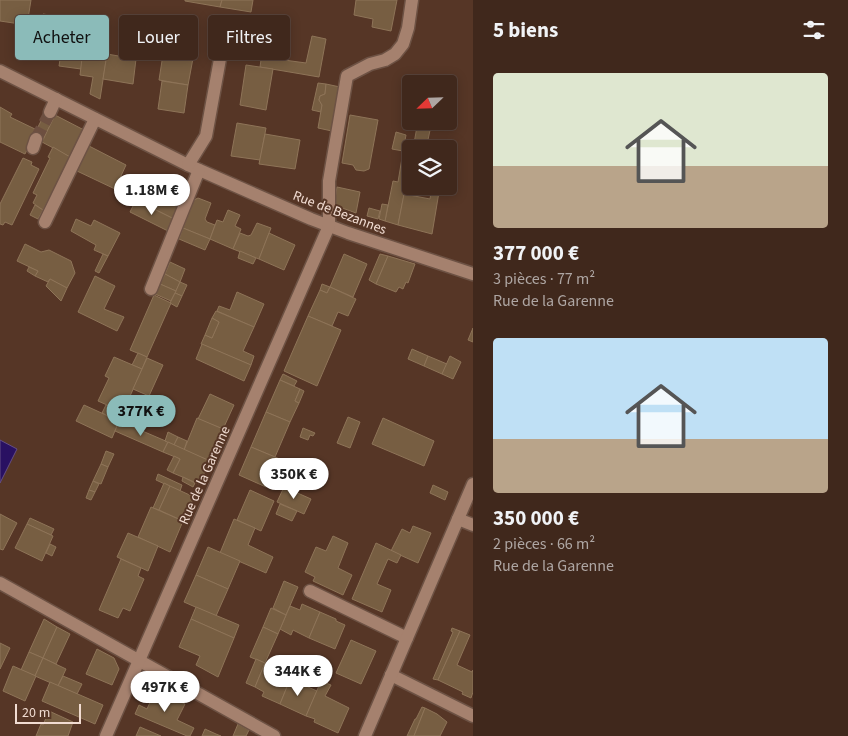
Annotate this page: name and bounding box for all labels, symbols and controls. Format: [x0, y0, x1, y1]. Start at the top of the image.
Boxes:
chip: Acheter [15, 15, 109, 60]
chip: Louer [119, 15, 198, 60]
chip: Filtres [208, 15, 290, 60]
text: 5 biens [493, 15, 558, 45]
icon: filters [800, 16, 828, 44]
north arrow [402, 75, 458, 130]
map controls [402, 75, 457, 195]
icon: home [616, 106, 706, 196]
button: layers [402, 140, 457, 195]
pin: 1.18M € [106, 174, 198, 216]
text: 1.18M € [125, 179, 179, 201]
street label: Rue de Bezannes [290, 186, 389, 240]
text: 377 000 € [493, 238, 579, 268]
text: 3 pièces · 77 m² [493, 268, 595, 290]
text: Rue de la Garenne [493, 290, 614, 312]
icon: home [616, 371, 706, 461]
pin: 377K € [100, 394, 182, 437]
text: 377K € [118, 400, 164, 422]
street label: Rue de la Garenne [174, 423, 236, 528]
pin: 350K € [253, 458, 335, 500]
text: 350K € [271, 463, 317, 485]
text: 350 000 € [493, 503, 579, 533]
text: 2 pièces · 66 m² [493, 533, 595, 555]
text: Rue de la Garenne [493, 555, 614, 577]
pin: 344K € [257, 654, 339, 697]
text: 344K € [275, 660, 321, 682]
pin: 497K € [124, 670, 206, 713]
text: 497K € [142, 676, 188, 698]
scale bar [15, 701, 81, 724]
text: 20 m [22, 703, 50, 723]

